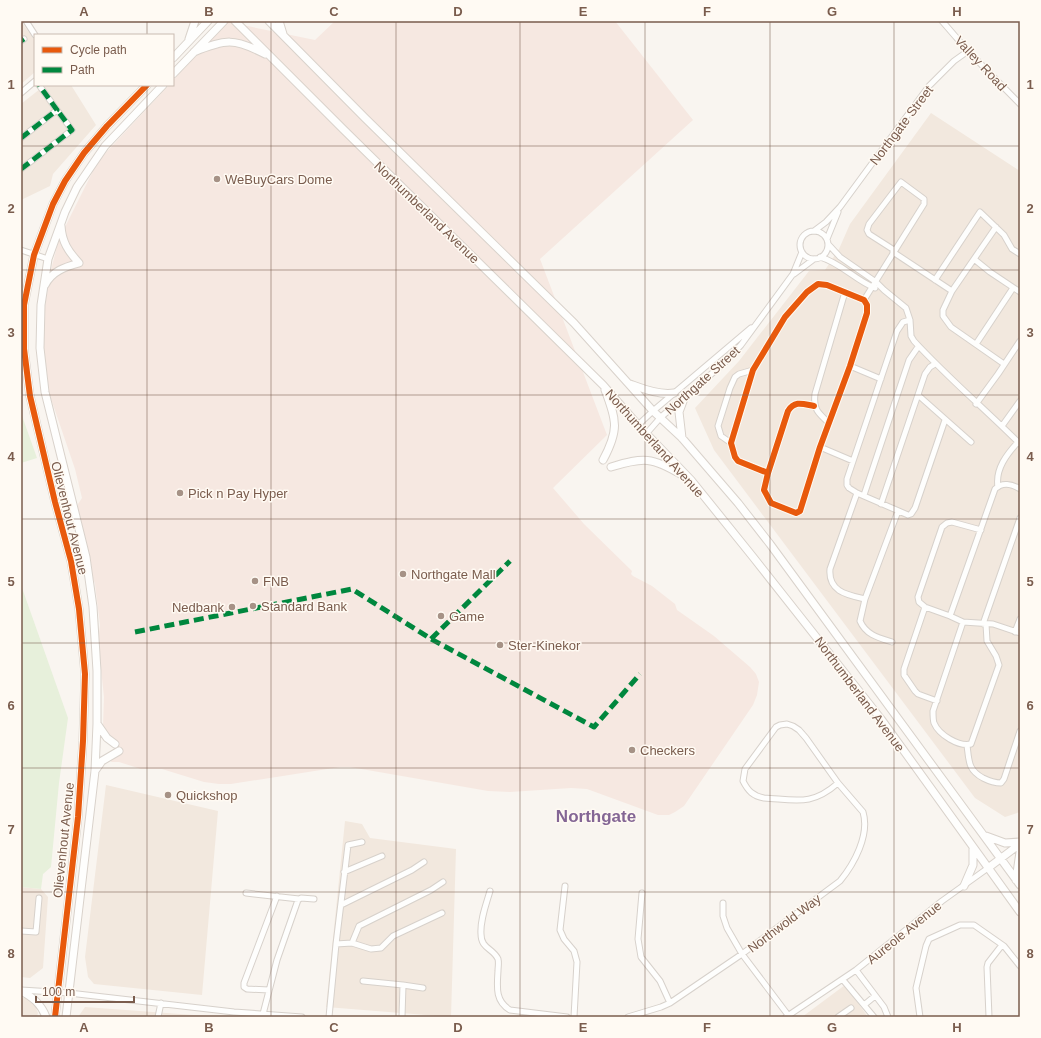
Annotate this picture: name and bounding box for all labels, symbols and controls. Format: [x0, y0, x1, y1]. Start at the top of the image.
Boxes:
text: A [79, 4, 89, 19]
text: B [204, 4, 214, 19]
text: C [329, 4, 339, 19]
text: D [453, 4, 463, 19]
text: E [579, 4, 588, 19]
text: F [703, 4, 711, 19]
text: G [827, 4, 837, 19]
text: H [952, 4, 962, 19]
street label: Valley Road [952, 33, 1010, 94]
legend [34, 34, 174, 86]
text: Cycle path [70, 43, 127, 57]
text: Path [70, 63, 95, 77]
text: 1 [7, 77, 15, 92]
text: 1 [1026, 77, 1034, 92]
street label: Northgate Street [867, 82, 936, 168]
street label: Northumberland Avenue [371, 158, 482, 266]
place label: WeBuyCars Dome [225, 172, 332, 187]
marker: WeBuyCars Dome [212, 174, 222, 184]
text: 2 [7, 201, 15, 216]
text: 2 [1026, 201, 1034, 216]
text: 3 [7, 325, 15, 340]
text: 3 [1026, 325, 1034, 340]
street label: Northgate Street [662, 343, 743, 418]
street label: Northumberland Avenue [602, 386, 707, 500]
text: 4 [7, 449, 15, 464]
text: 4 [1026, 449, 1034, 464]
street label: Olievenhout Avenue [48, 460, 91, 576]
place label: Pick n Pay Hyper [188, 486, 288, 501]
marker: Pick n Pay Hyper [175, 488, 185, 498]
place label: Northgate Mall [411, 567, 496, 582]
marker: Northgate Mall [398, 569, 408, 579]
text: 5 [7, 574, 15, 589]
place label: FNB [263, 574, 289, 589]
text: 5 [1026, 574, 1034, 589]
marker: FNB [250, 576, 260, 586]
place label: Standard Bank [261, 599, 348, 614]
place label: Nedbank [172, 600, 224, 615]
marker: Standard Bank [248, 601, 258, 611]
marker: Nedbank [227, 602, 237, 612]
place label: Game [449, 609, 484, 624]
marker: Game [436, 611, 446, 621]
street label: Northumberland Avenue [811, 634, 908, 755]
place label: Ster-Kinekor [508, 638, 581, 653]
marker: Ster-Kinekor [495, 640, 505, 650]
text: 6 [7, 698, 15, 713]
text: 6 [1026, 698, 1034, 713]
place label: Checkers [640, 743, 695, 758]
marker: Checkers [627, 745, 637, 755]
street label: Olievenhout Avenue [50, 782, 77, 899]
place label: Quickshop [176, 788, 237, 803]
marker: Quickshop [163, 790, 173, 800]
district label: Northgate [556, 807, 636, 826]
text: 7 [7, 822, 15, 837]
text: 7 [1026, 822, 1034, 837]
street label: Northwold Way [745, 891, 824, 956]
street label: Aureole Avenue [864, 898, 945, 967]
text: 8 [7, 946, 15, 961]
text: 8 [1026, 946, 1034, 961]
scale bar [36, 978, 134, 1004]
text: 100 m [42, 985, 75, 999]
text: A [79, 1020, 89, 1035]
text: B [204, 1020, 214, 1035]
text: C [329, 1020, 339, 1035]
text: D [453, 1020, 463, 1035]
text: E [579, 1020, 588, 1035]
text: F [703, 1020, 711, 1035]
text: G [827, 1020, 837, 1035]
text: H [952, 1020, 962, 1035]

